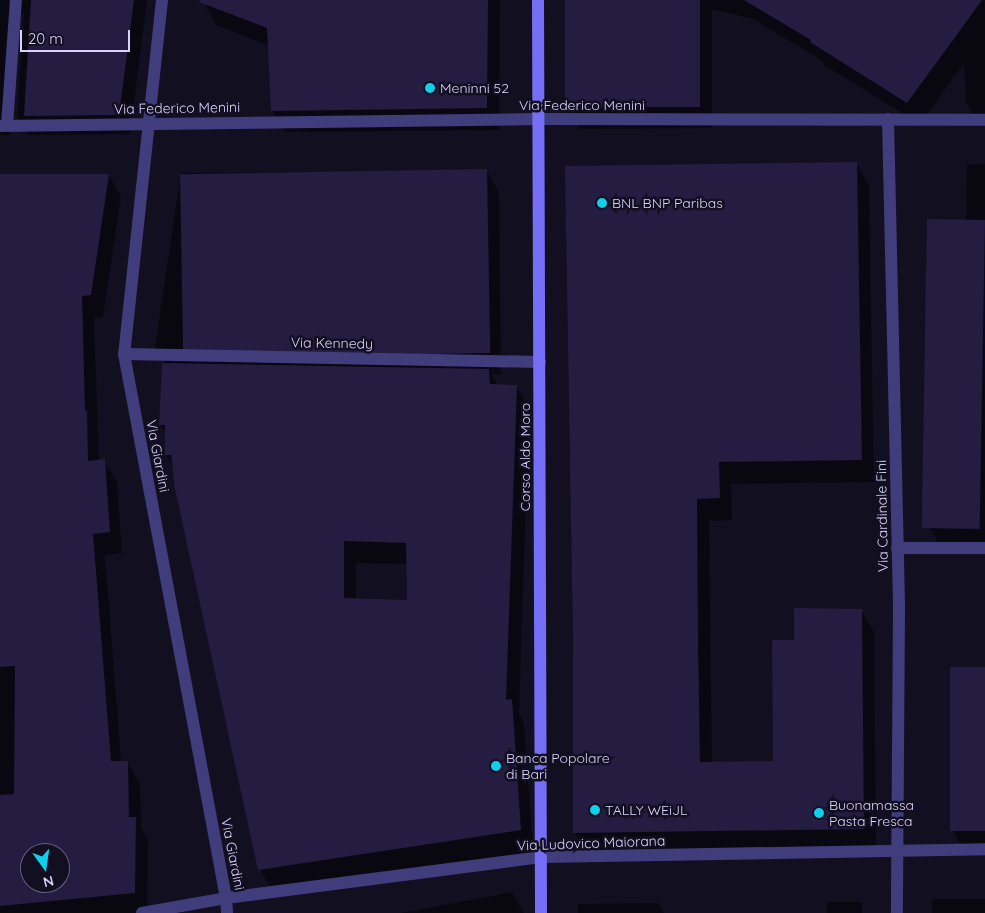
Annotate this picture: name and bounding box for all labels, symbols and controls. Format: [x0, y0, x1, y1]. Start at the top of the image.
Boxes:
scale bar [22, 20, 132, 52]
text: 20 m [28, 29, 63, 48]
place label: Meninni 52 [440, 80, 509, 96]
marker: Meninni 52 [424, 82, 436, 94]
street label: Via Federico Menini [519, 97, 645, 113]
street label: Via Federico Menini [114, 98, 240, 118]
place label: BNL BNP Paribas [612, 195, 723, 211]
marker: BNL BNP Paribas [596, 197, 608, 209]
street label: Via Kennedy [291, 334, 373, 352]
street label: Corso Aldo Moro [517, 403, 533, 511]
street label: Via Giardini [143, 418, 173, 494]
street label: Via Cardinale Fini [873, 460, 891, 572]
place label: Banca Popolare di Bari [506, 750, 610, 782]
marker: Banca Popolare di Bari [490, 760, 502, 772]
place label: Buonamassa Pasta Fresca [829, 797, 914, 830]
place label: TALLY WEiJL [605, 802, 687, 818]
marker: TALLY WEiJL [589, 804, 601, 816]
marker: Buonamassa Pasta Fresca [813, 807, 825, 819]
street label: Via Giardini [218, 816, 248, 892]
street label: Via Ludovico Maiorana [516, 832, 666, 854]
north arrow [20, 843, 70, 893]
text: N [41, 872, 56, 892]

